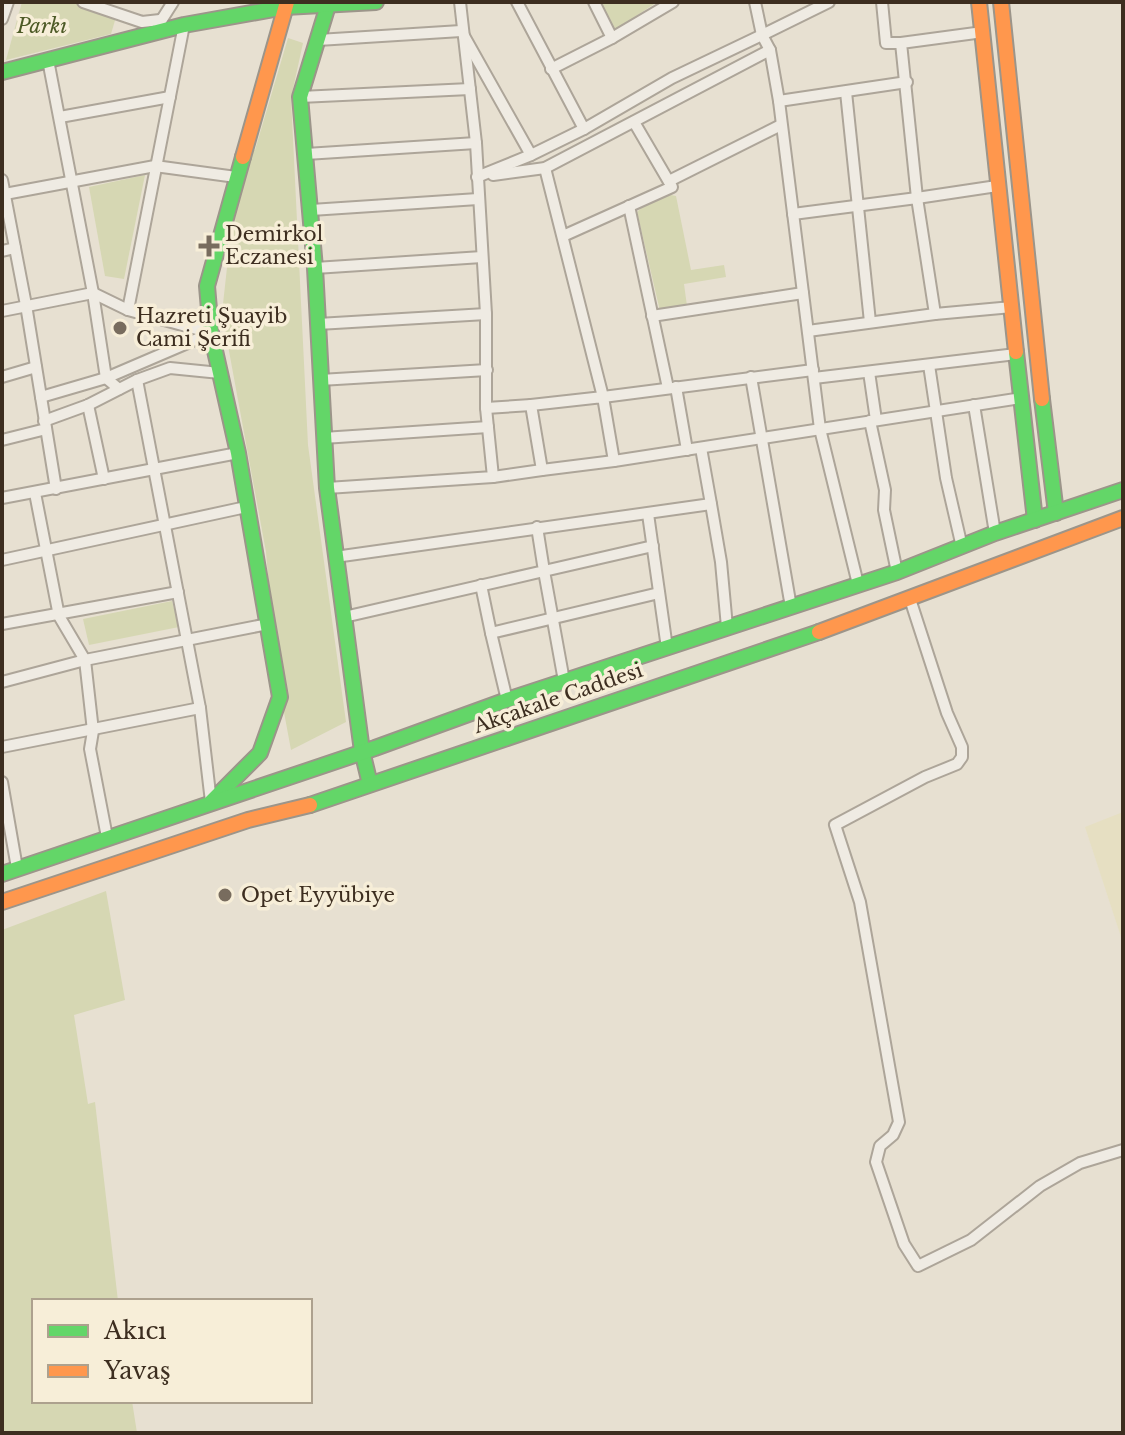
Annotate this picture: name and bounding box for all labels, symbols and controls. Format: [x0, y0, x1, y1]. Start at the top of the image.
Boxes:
park label: Parkı [16, 14, 67, 38]
place label: Demirkol Eczanesi [225, 222, 323, 269]
marker: Demirkol Eczanesi [200, 237, 218, 255]
place label: Hazreti Şuayib Cami Şerifi [136, 304, 287, 351]
marker: Hazreti Şuayib Cami Şerifi [111, 319, 129, 337]
street label: Akçakale Caddesi [469, 658, 646, 739]
place label: Opet Eyyübiye [241, 883, 395, 907]
marker: Opet Eyyübiye [216, 886, 234, 904]
legend [32, 1299, 312, 1403]
text: Akıcı [103, 1316, 167, 1345]
text: Yavaş [103, 1356, 171, 1385]

